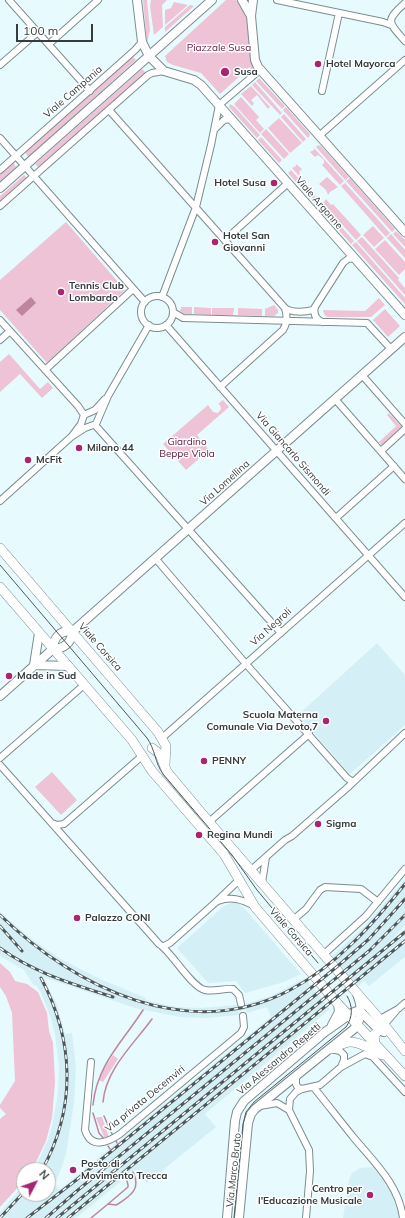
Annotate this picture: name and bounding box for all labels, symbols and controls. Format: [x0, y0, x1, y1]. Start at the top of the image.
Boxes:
scale bar [18, 16, 95, 42]
text: 100 m [23, 23, 58, 38]
park label: Piazzale Susa [187, 42, 251, 54]
place label: Hotel Mayorca [326, 58, 395, 70]
marker: Hotel Mayorca [313, 59, 323, 69]
street label: Viale Campania [41, 63, 105, 121]
marker: Susa [219, 66, 231, 78]
place label: Susa [234, 66, 258, 78]
street label: Viale Argonne [293, 174, 345, 232]
place label: Hotel Susa [214, 177, 266, 189]
marker: Hotel Susa [269, 178, 279, 188]
place label: Hotel San Giovanni [223, 230, 270, 254]
marker: Hotel San Giovanni [210, 237, 220, 247]
place label: Tennis Club Lombardo [69, 280, 124, 304]
marker: Tennis Club Lombardo [56, 287, 66, 297]
street label: Via Giancarlo Sismondi [253, 410, 333, 498]
park label: Giardino Beppe Viola [159, 436, 215, 460]
place label: Milano 44 [87, 442, 134, 454]
marker: Milano 44 [74, 443, 84, 453]
place label: McFit [36, 454, 62, 466]
marker: McFit [23, 455, 33, 465]
street label: Via Lomellina [198, 458, 252, 508]
street label: Via Negroli [248, 605, 294, 649]
street label: Viale Corsica [76, 620, 124, 674]
place label: Made in Sud [17, 670, 76, 682]
marker: Made in Sud [4, 671, 14, 681]
place label: Scuola Materna Comunale Via Devoto,7 [207, 709, 318, 732]
marker: Scuola Materna Comunale Via Devoto,7 [321, 716, 331, 726]
place label: PENNY [212, 755, 246, 767]
marker: PENNY [199, 756, 209, 766]
place label: Sigma [326, 818, 356, 830]
marker: Sigma [313, 819, 323, 829]
place label: Regina Mundi [207, 829, 273, 841]
marker: Regina Mundi [194, 830, 204, 840]
street label: Viale Corsica [267, 905, 315, 959]
place label: Palazzo CONI [85, 912, 150, 924]
marker: Palazzo CONI [72, 913, 82, 923]
street label: Via Alessandro Repetti [235, 1020, 323, 1098]
street label: Via privata Decemviri [103, 1063, 187, 1135]
street label: Via Marco Bruto [224, 1132, 244, 1208]
place label: Posto di Movimento Trecca [81, 1158, 167, 1182]
north arrow [16, 1162, 56, 1202]
marker: Posto di Movimento Trecca [68, 1165, 78, 1175]
text: N [36, 1167, 52, 1183]
place label: Centro per l'Educazione Musicale [258, 1183, 362, 1206]
marker: Centro per l'Educazione Musicale [365, 1190, 375, 1200]

